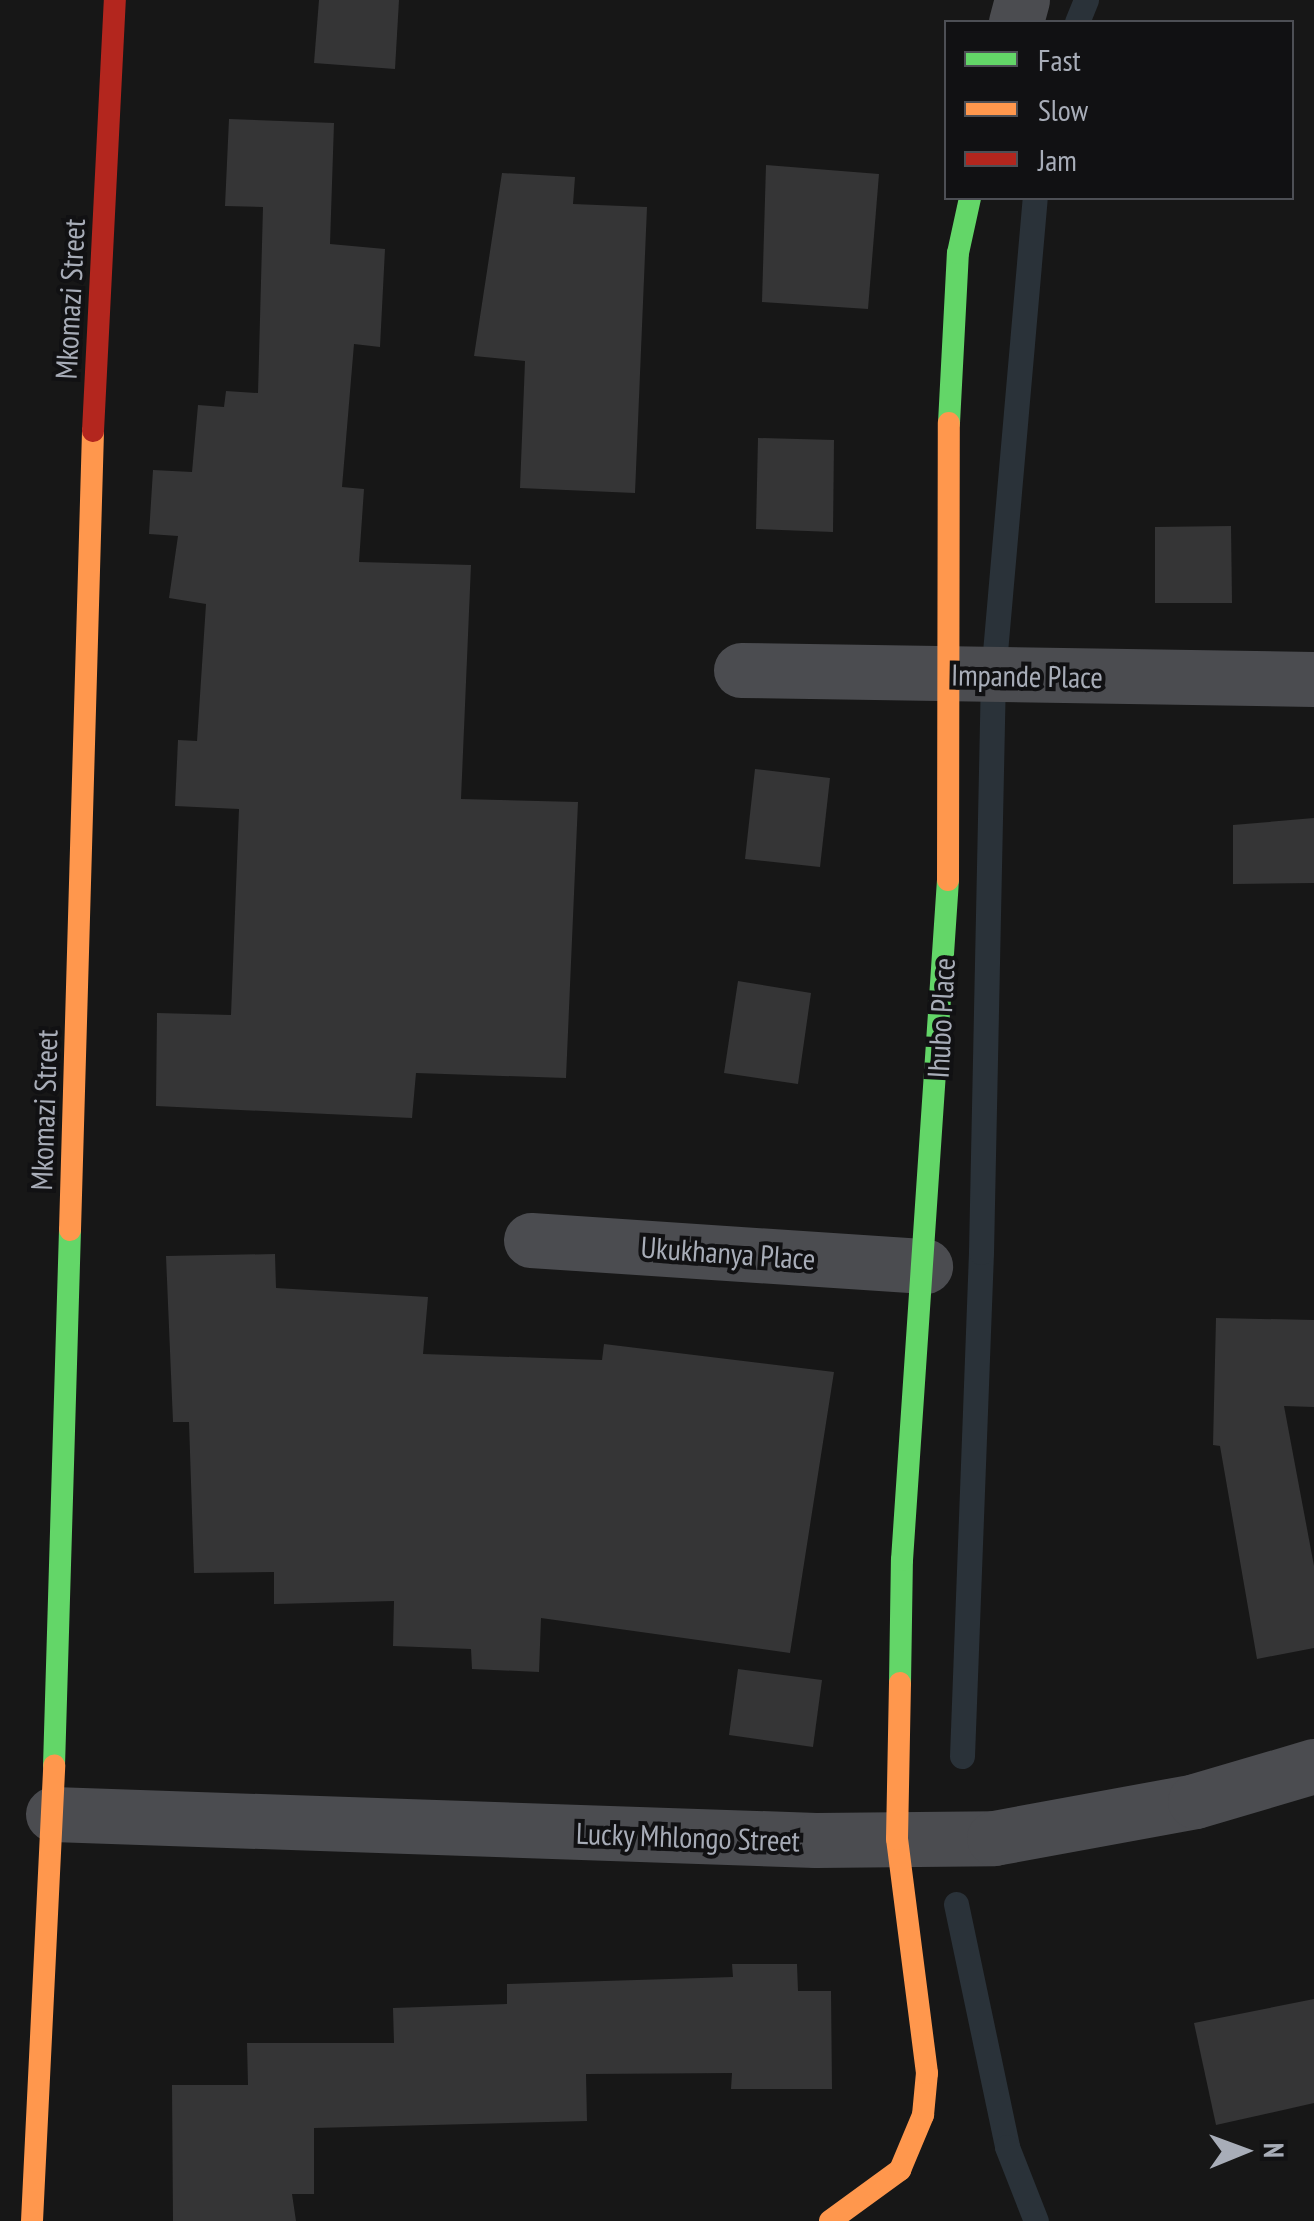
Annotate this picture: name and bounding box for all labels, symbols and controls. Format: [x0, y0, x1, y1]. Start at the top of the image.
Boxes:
legend [944, 20, 1294, 200]
text: Fast [1038, 40, 1081, 79]
text: Slow [1038, 90, 1088, 129]
text: Jam [1038, 140, 1077, 179]
street label: Mkomazi Street [48, 218, 92, 380]
street label: Impande Place [951, 657, 1103, 695]
street label: Ihubo Place [920, 957, 962, 1079]
street label: Mkomazi Street [23, 1029, 65, 1191]
street label: Ukukhanya Place [639, 1229, 817, 1277]
street label: Lucky Mhlongo Street [575, 1815, 801, 1859]
north arrow [1194, 2101, 1294, 2201]
text: N [1256, 2143, 1293, 2158]

